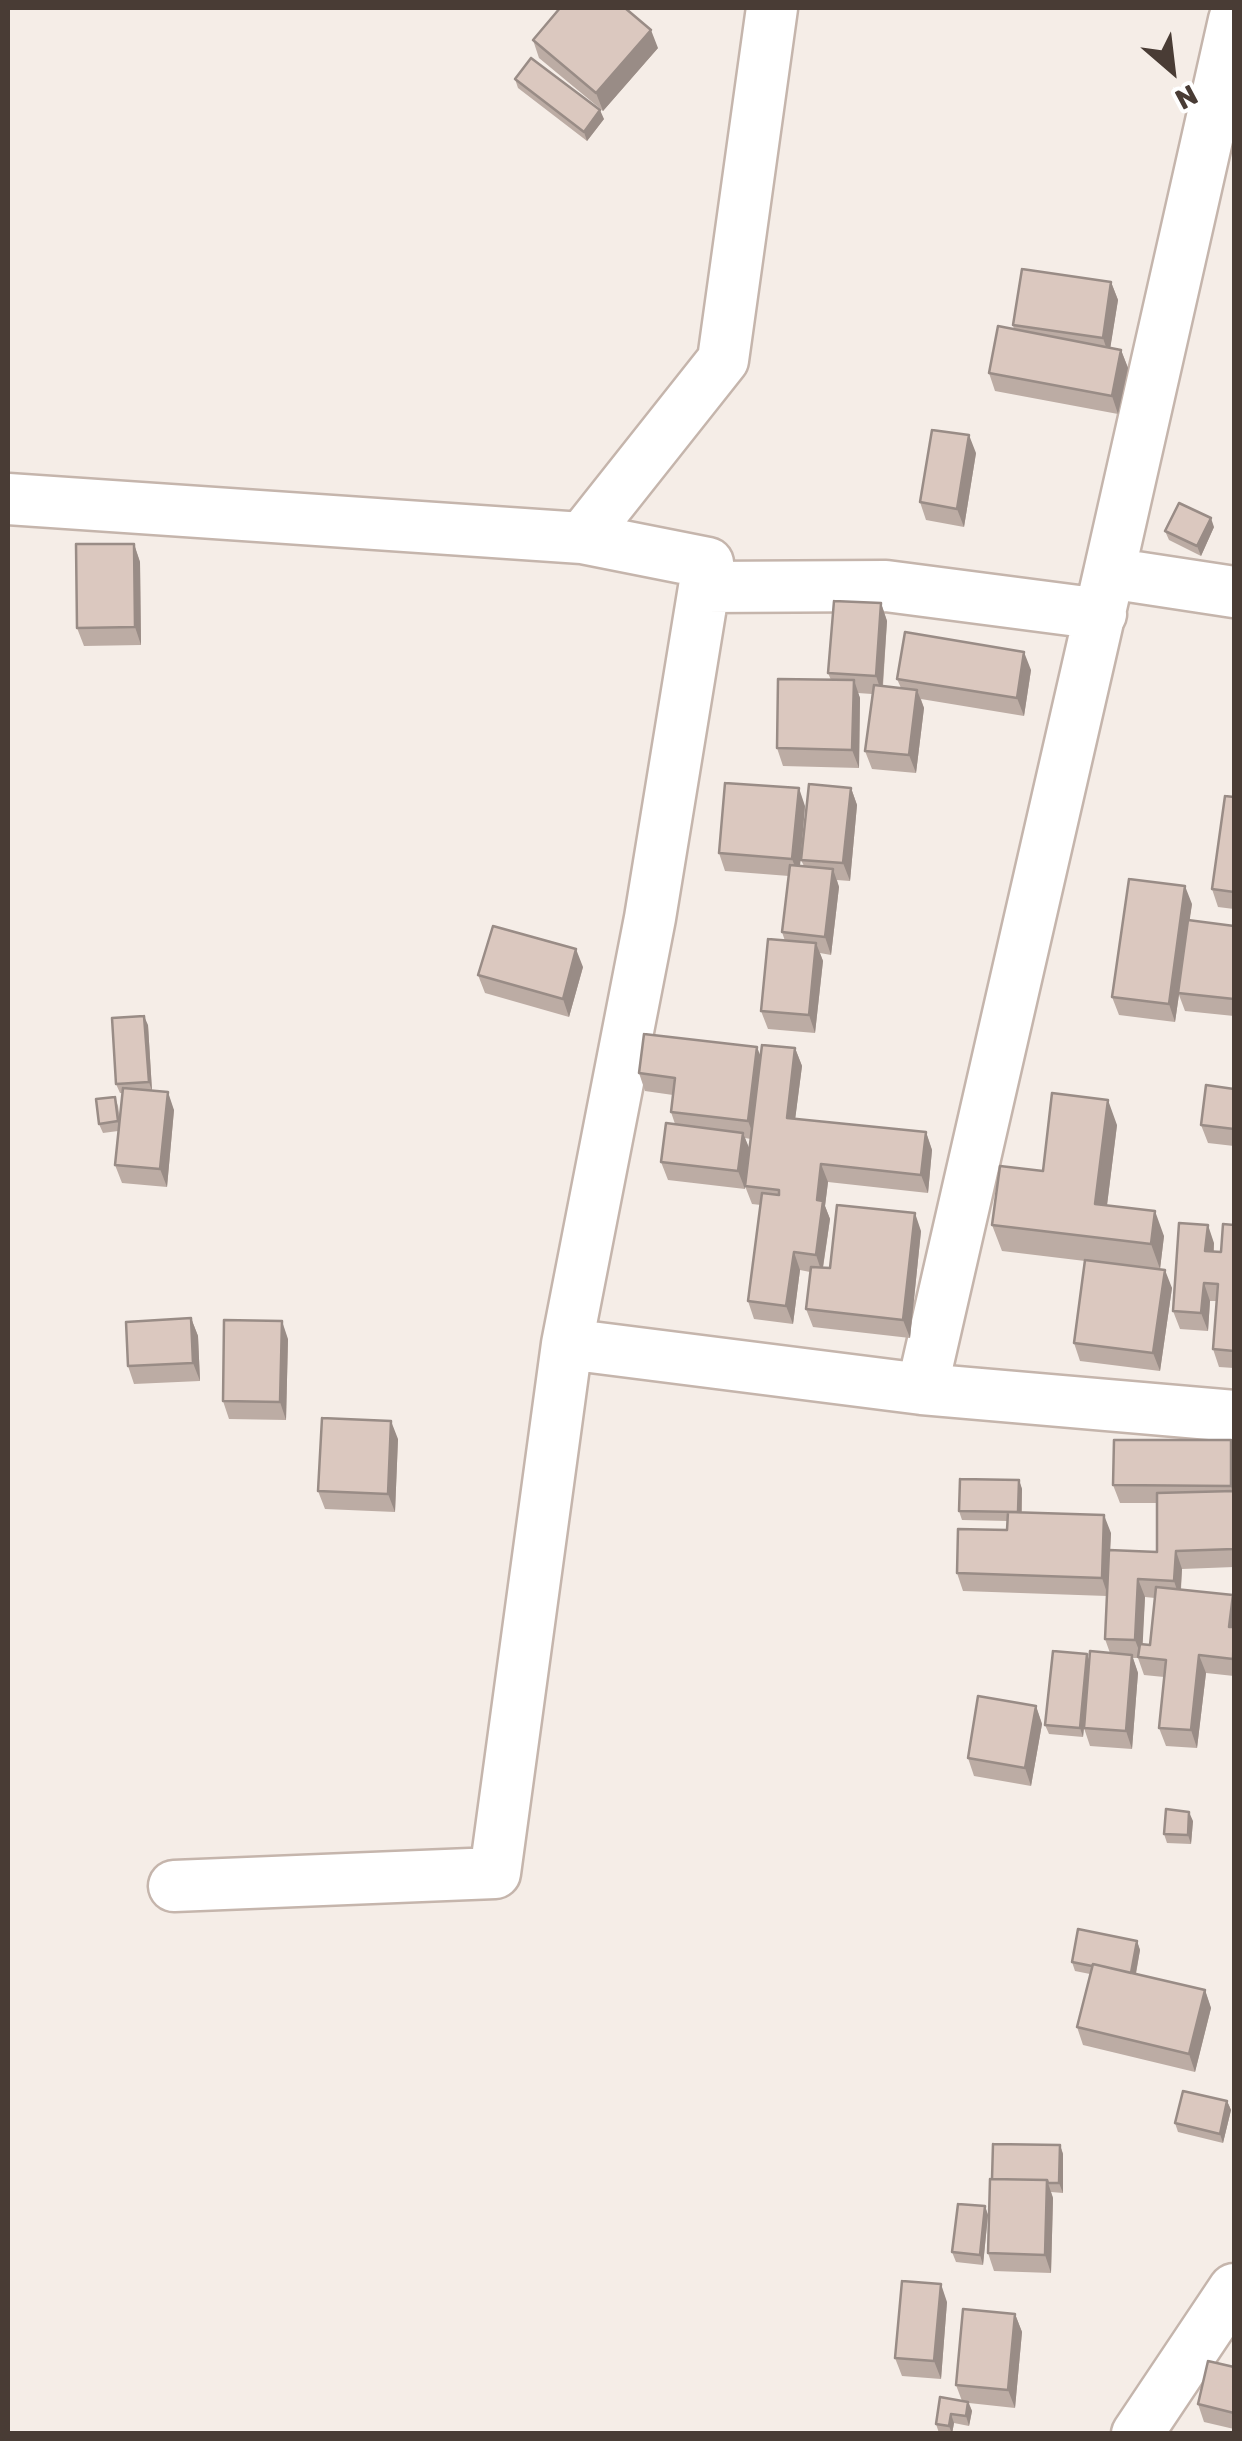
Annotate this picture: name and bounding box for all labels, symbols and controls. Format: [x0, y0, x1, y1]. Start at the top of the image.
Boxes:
north arrow [1122, 20, 1222, 120]
text: N [1170, 78, 1203, 116]

